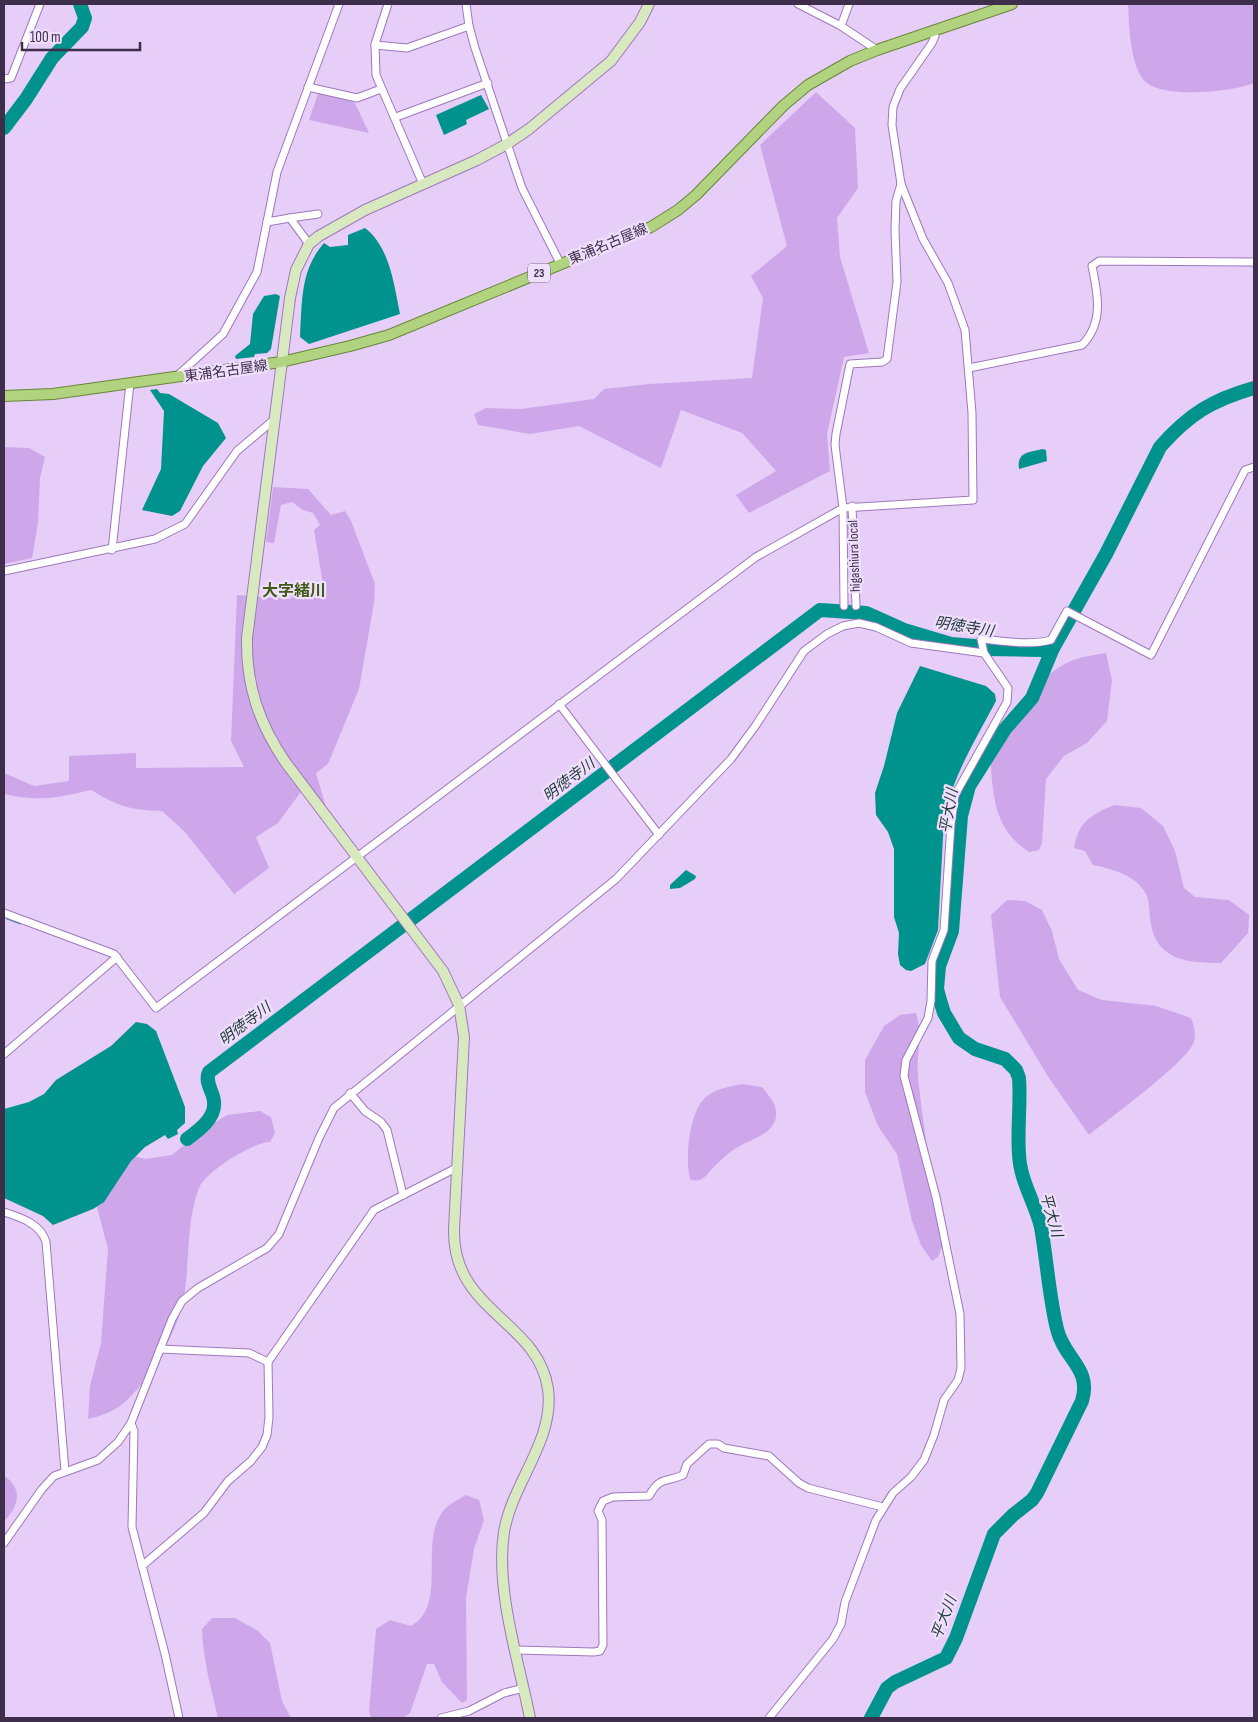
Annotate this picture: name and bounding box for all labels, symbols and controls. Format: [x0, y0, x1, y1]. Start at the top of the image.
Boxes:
scale bar [22, 20, 140, 52]
text: 100 m [30, 28, 61, 47]
street label: 東浦名古屋線 [566, 220, 650, 268]
road number: 23 [528, 264, 550, 282]
street label: 東浦名古屋線 [183, 357, 269, 385]
street label: higashiura local [844, 520, 864, 592]
district label: 大字緒川 [262, 582, 326, 601]
water label: 明徳寺川 [933, 613, 997, 641]
water label: 明徳寺川 [539, 753, 600, 806]
water label: 平大川 [936, 785, 963, 835]
water label: 明徳寺川 [215, 997, 276, 1050]
water label: 平大川 [1036, 1191, 1067, 1241]
water label: 平大川 [927, 1592, 962, 1642]

